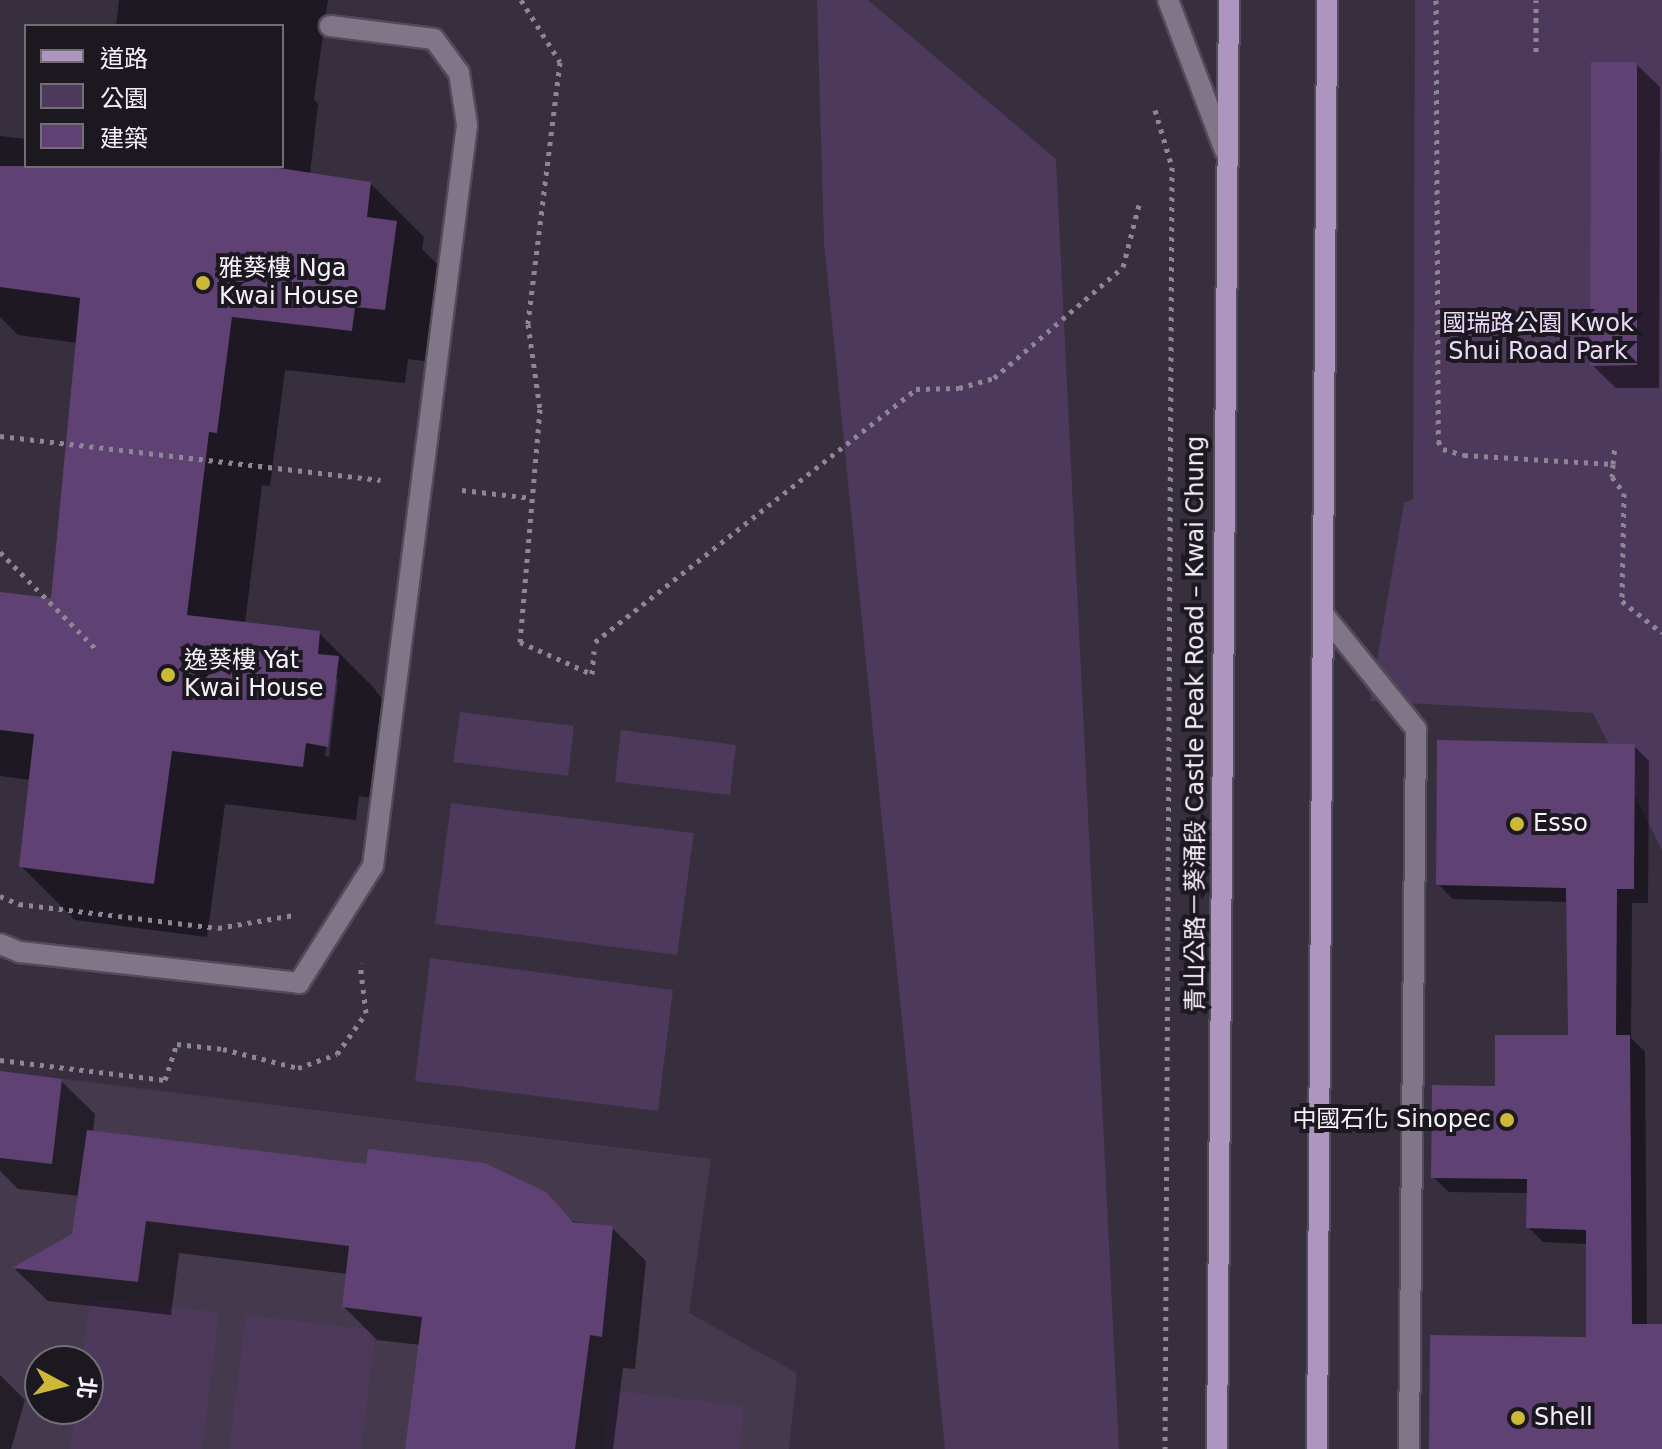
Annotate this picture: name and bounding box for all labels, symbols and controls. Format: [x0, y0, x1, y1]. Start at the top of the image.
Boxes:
legend [24, 24, 284, 168]
text: 道路 [100, 45, 148, 73]
text: 公園 [100, 85, 148, 113]
text: 建築 [100, 125, 148, 153]
place label: 雅葵樓 Nga Kwai House [219, 255, 359, 311]
marker: 雅葵樓 Nga Kwai House [194, 274, 212, 292]
park label: 國瑞路公園 Kwok Shui Road Park [1442, 310, 1634, 366]
street label: 青山公路－葵涌段 Castle Peak Road – Kwai Chung [1182, 436, 1210, 1012]
place label: 逸葵樓 Yat Kwai House [184, 647, 324, 703]
marker: 逸葵樓 Yat Kwai House [159, 666, 177, 684]
place label: Esso [1533, 810, 1588, 838]
marker: Esso [1508, 815, 1526, 833]
place label: 中國石化 Sinopec [1292, 1106, 1491, 1134]
marker: 中國石化 Sinopec [1498, 1111, 1516, 1129]
north arrow [24, 1345, 104, 1425]
text: 北 [73, 1375, 100, 1400]
place label: Shell [1534, 1404, 1593, 1432]
marker: Shell [1509, 1409, 1527, 1427]

